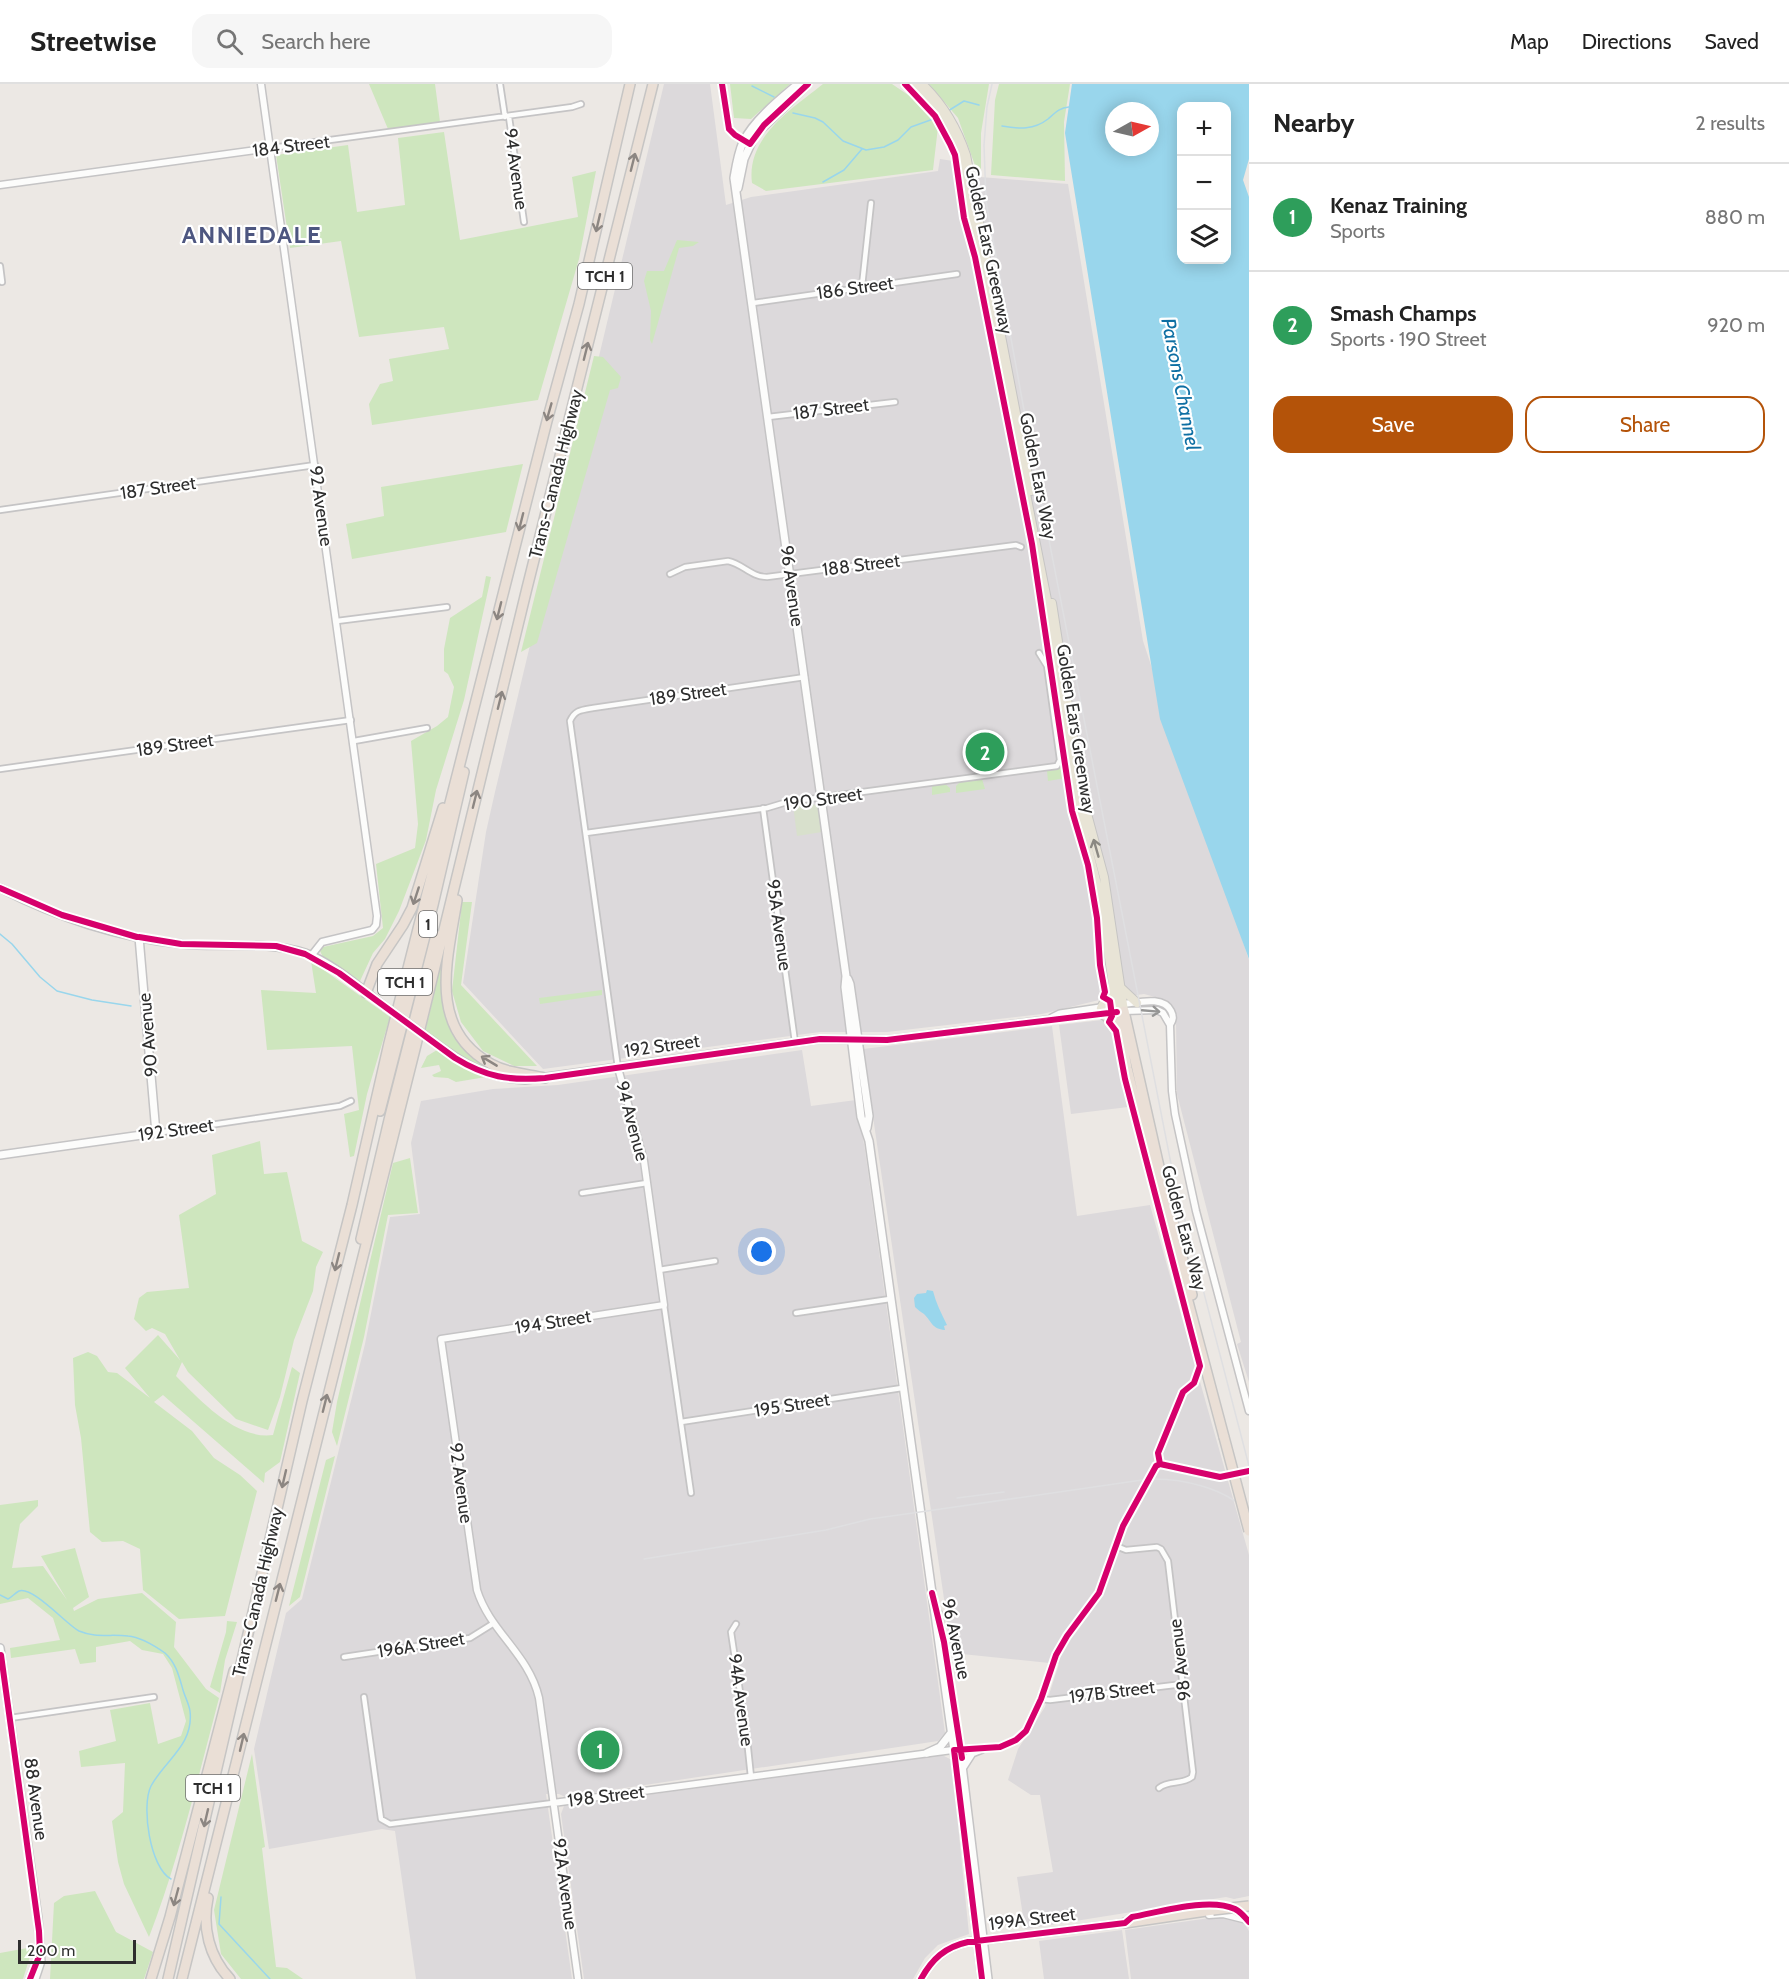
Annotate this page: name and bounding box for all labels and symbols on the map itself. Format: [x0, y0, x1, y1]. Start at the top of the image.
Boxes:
north arrow [1105, 102, 1159, 156]
street label: 94 Avenue [499, 127, 533, 211]
street label: 184 Street [251, 130, 331, 162]
one-way arrow [628, 153, 640, 172]
street label: Golden Ears Greenway [960, 164, 1018, 336]
one-way arrow [592, 213, 604, 232]
district label: ANNIEDALE [182, 220, 322, 249]
road number: TCH 1 [578, 263, 632, 289]
street label: 186 Street [815, 272, 895, 304]
water label: Parsons Channel [1156, 316, 1206, 453]
one-way arrow [581, 342, 593, 361]
street label: Trans-Canada Highway [524, 387, 588, 561]
street label: 187 Street [792, 393, 870, 425]
one-way arrow [543, 402, 555, 421]
street label: Golden Ears Way [1015, 411, 1061, 541]
street label: 92 Avenue [304, 464, 338, 548]
street label: 187 Street [119, 472, 197, 504]
one-way arrow [515, 512, 527, 531]
street label: 96 Avenue [775, 544, 809, 628]
street label: 188 Street [821, 549, 901, 581]
one-way arrow [493, 601, 504, 620]
street label: Golden Ears Greenway [1052, 643, 1100, 815]
street label: 189 Street [648, 678, 728, 710]
one-way arrow [494, 691, 506, 710]
street label: 189 Street [135, 729, 215, 761]
pin: 2 [966, 730, 1004, 774]
street label: 190 Street [782, 783, 864, 815]
one-way arrow [470, 790, 482, 809]
one-way arrow [1090, 838, 1101, 857]
street label: 95A Avenue [762, 878, 796, 972]
one-way arrow [410, 886, 421, 905]
road number: 1 [419, 911, 437, 937]
road number: TCH 1 [378, 969, 432, 995]
street label: 90 Avenue [133, 992, 163, 1078]
one-way arrow [1141, 1006, 1160, 1017]
street label: 192 Street [623, 1030, 701, 1062]
one-way arrow [481, 1055, 498, 1067]
street label: 94 Avenue [611, 1079, 653, 1163]
street label: 192 Street [137, 1114, 215, 1146]
street label: Golden Ears Way [1157, 1163, 1211, 1293]
your location [747, 1237, 776, 1266]
one-way arrow [331, 1252, 343, 1271]
street label: 194 Street [513, 1305, 593, 1339]
street label: 195 Street [753, 1388, 831, 1422]
one-way arrow [320, 1394, 332, 1413]
street label: 92 Avenue [444, 1441, 478, 1525]
one-way arrow [278, 1469, 290, 1488]
street label: Trans-Canada Highway [228, 1505, 288, 1679]
one-way arrow [273, 1583, 285, 1602]
street label: 96 Avenue [937, 1597, 975, 1681]
street label: 98 Avenue [1164, 1618, 1196, 1702]
street label: 196A Street [376, 1627, 466, 1663]
street label: 94A Avenue [724, 1652, 758, 1748]
street label: 197B Street [1068, 1676, 1156, 1708]
pin: 1 [580, 1728, 620, 1772]
one-way arrow [236, 1733, 248, 1752]
street label: 88 Avenue [19, 1756, 53, 1842]
road number: TCH 1 [186, 1775, 240, 1801]
street label: 198 Street [566, 1780, 646, 1812]
one-way arrow [200, 1808, 212, 1827]
street label: 92A Avenue [548, 1837, 582, 1931]
one-way arrow [169, 1887, 181, 1906]
street label: 199A Street [987, 1903, 1077, 1935]
scale bar [18, 1937, 136, 1964]

